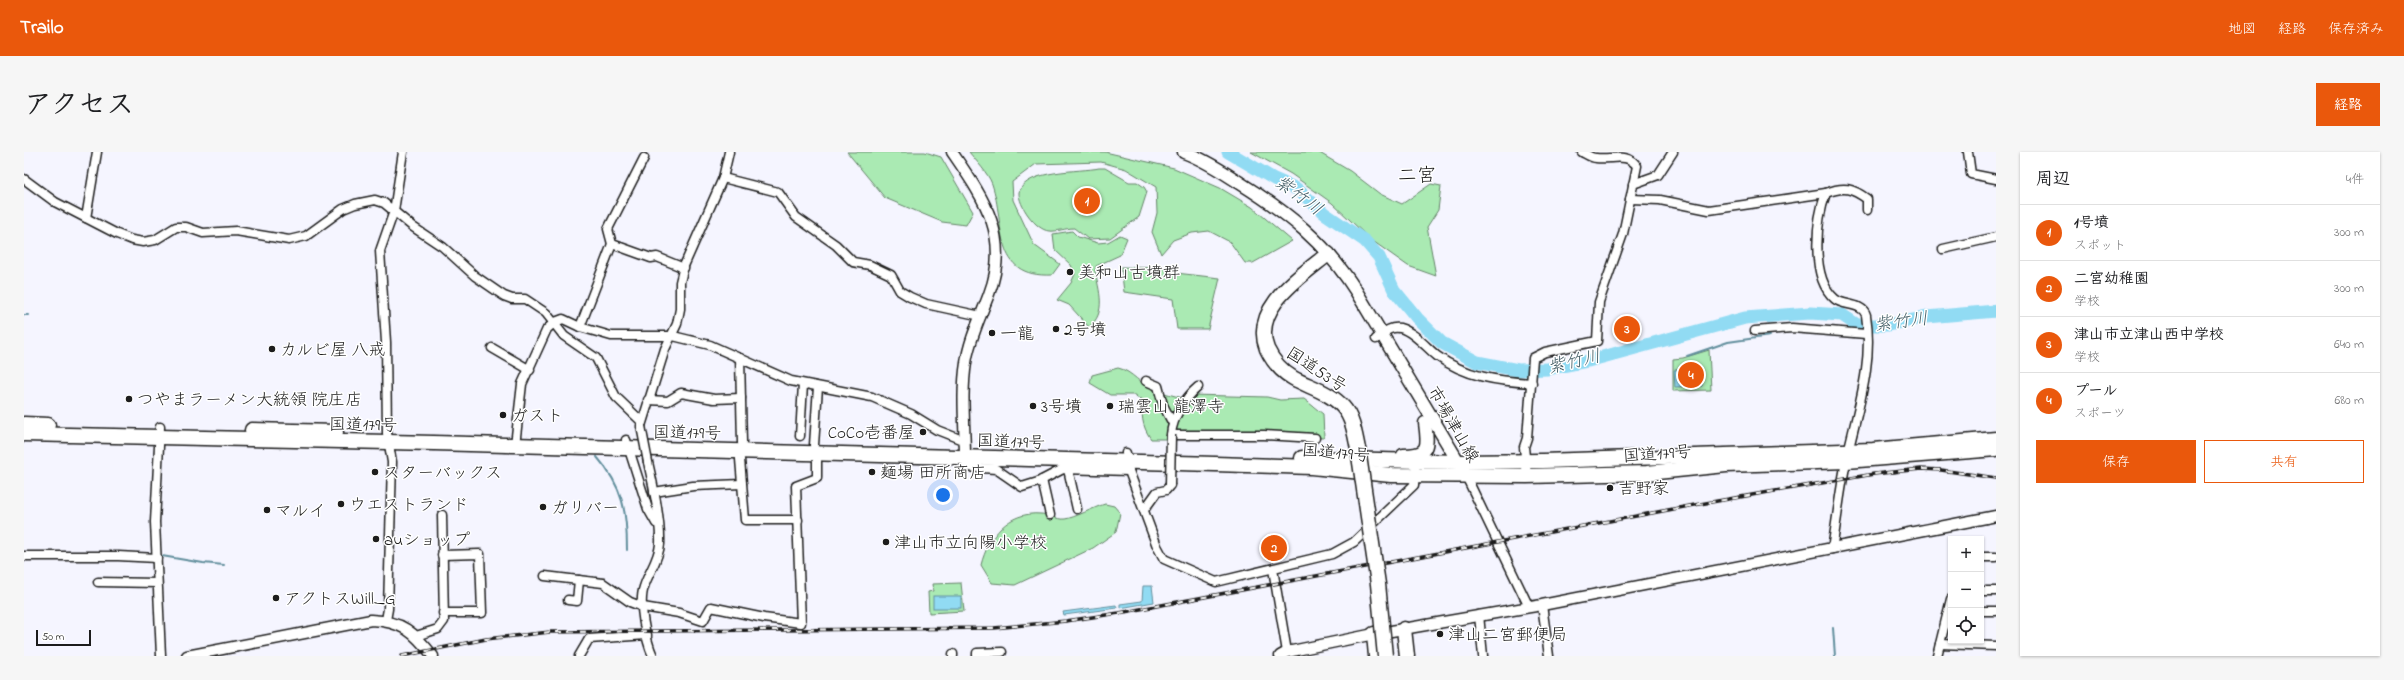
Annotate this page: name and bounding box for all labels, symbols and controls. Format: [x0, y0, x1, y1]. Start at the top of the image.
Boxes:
text: Trailo [20, 15, 64, 42]
text: 地図 [2228, 19, 2256, 40]
text: 経路 [2278, 19, 2306, 40]
text: 保存済み [2328, 19, 2384, 40]
button: 経路 [2316, 83, 2380, 126]
text: アクセス [24, 86, 134, 127]
district label: 二宮 [1398, 163, 1436, 190]
text: 周辺 [2036, 167, 2070, 192]
water label: 紫竹川 [1268, 170, 1327, 223]
text: 4件 [2346, 170, 2364, 189]
pin: 1 [1074, 186, 1100, 216]
text: 1号墳 [2074, 212, 2109, 234]
text: 1 [2047, 223, 2051, 242]
text: 300 m [2334, 223, 2364, 242]
text: スポット [2074, 236, 2126, 255]
place label: 美和山古墳群 [1078, 261, 1180, 286]
marker: 美和山古墳群 [1065, 267, 1075, 277]
text: 二宮幼稚園 [2074, 268, 2149, 290]
text: 2 [2046, 279, 2052, 298]
text: 300 m [2334, 279, 2364, 298]
text: 学校 [2074, 292, 2100, 311]
water label: 紫竹川 [1873, 307, 1930, 339]
pin: 3 [1614, 314, 1640, 344]
place label: 2号墳 [1064, 318, 1106, 343]
place label: 一龍 [1000, 322, 1034, 347]
marker: 2号墳 [1051, 324, 1061, 334]
text: 津山市立津山西中学校 [2074, 324, 2224, 346]
marker: 一龍 [987, 328, 997, 338]
text: 3 [2046, 335, 2052, 354]
text: 640 m [2334, 335, 2364, 354]
place label: カルビ屋 八戒 [280, 338, 386, 363]
street label: 国道53号 [1281, 341, 1351, 399]
marker: カルビ屋 八戒 [267, 344, 277, 354]
water label: 紫竹川 [1545, 344, 1604, 382]
text: 学校 [2074, 348, 2100, 367]
pin: 4 [1678, 360, 1704, 390]
text: プール [2074, 380, 2118, 402]
street label: 市場津山線 [1421, 382, 1485, 468]
place label: つやまラーメン大統領 院庄店 [137, 388, 362, 413]
text: 4 [2046, 391, 2052, 410]
text: 680 m [2334, 391, 2364, 410]
marker: つやまラーメン大統領 院庄店 [124, 394, 134, 404]
place label: 3号墳 [1041, 395, 1082, 420]
place label: 瑞雲山 龍澤寺 [1118, 395, 1224, 420]
marker: 3号墳 [1028, 401, 1038, 411]
marker: 瑞雲山 龍澤寺 [1105, 401, 1115, 411]
place label: ガスト [511, 404, 564, 429]
text: スポーツ [2074, 404, 2126, 423]
marker: ガスト [498, 410, 508, 420]
street label: 国道179号 [328, 412, 397, 439]
street label: 国道179号 [652, 420, 721, 447]
place label: CoCo壱番屋 [828, 421, 915, 446]
marker: CoCo壱番屋 [918, 427, 928, 437]
street label: 国道179号 [976, 429, 1046, 456]
street label: 国道179号 [1301, 438, 1371, 469]
street label: 国道179号 [1622, 440, 1692, 469]
button: 保存 [2036, 440, 2196, 483]
button: 共有 [2204, 440, 2364, 483]
place label: スターバックス [383, 461, 502, 486]
place label: 麺場 田所商店 [880, 461, 986, 486]
marker: スターバックス [370, 467, 380, 477]
marker: 麺場 田所商店 [867, 467, 877, 477]
place label: 吉野家 [1618, 477, 1669, 502]
marker: 吉野家 [1605, 483, 1615, 493]
your location [933, 485, 953, 505]
place label: ウエストランド [349, 493, 469, 518]
place label: ガリバー [551, 496, 619, 521]
place label: マルイ [275, 499, 326, 524]
marker: ウエストランド [336, 499, 346, 509]
marker: ガリバー [538, 502, 548, 512]
marker: マルイ [262, 505, 272, 515]
place label: auショップ [384, 528, 470, 553]
place label: 津山市立向陽小学校 [894, 531, 1047, 556]
pin: 2 [1261, 533, 1287, 563]
marker: auショップ [371, 534, 381, 544]
map controls [1948, 536, 1984, 644]
button: + [1948, 536, 1984, 572]
marker: 津山市立向陽小学校 [881, 537, 891, 547]
button: − [1948, 572, 1984, 608]
place label: アクトスWill_G [284, 587, 396, 612]
marker: アクトスWill_G [271, 593, 281, 603]
button: locate [1948, 608, 1984, 644]
place label: 津山二宮郵便局 [1448, 623, 1567, 648]
scale bar [36, 628, 91, 647]
text: 50 m [42, 629, 64, 645]
marker: 津山二宮郵便局 [1435, 629, 1445, 639]

